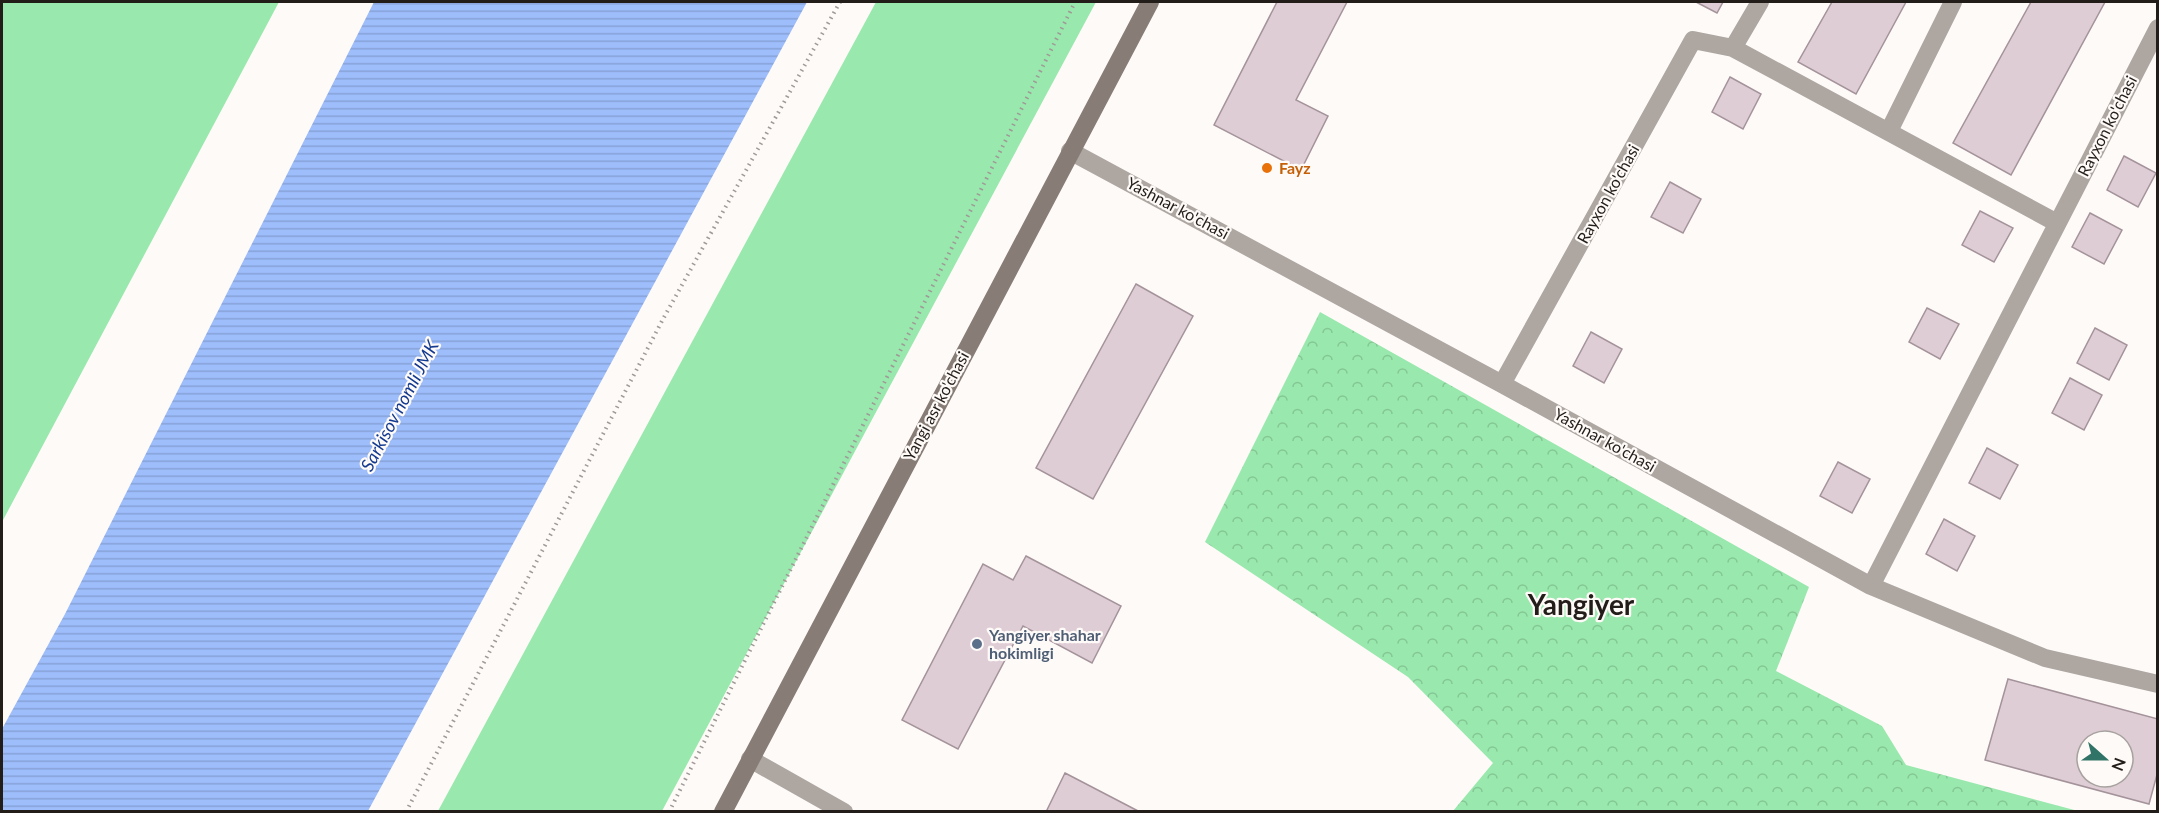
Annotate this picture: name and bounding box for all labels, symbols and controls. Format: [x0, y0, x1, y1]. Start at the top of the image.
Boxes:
street label: Rayxon ko'chasi [2073, 72, 2140, 179]
street label: Rayxon ko'chasi [1573, 141, 1643, 247]
place label: Fayz [1279, 158, 1311, 177]
marker: Fayz [1260, 161, 1274, 175]
street label: Yashnar ko'chasi [1124, 173, 1233, 243]
water label: Sarkisov nomli JMK [355, 336, 443, 475]
street label: Yangi asr ko'chasi [899, 348, 972, 463]
street label: Yashnar ko'chasi [1551, 404, 1659, 475]
district label: Yangiyer [1527, 587, 1635, 621]
place label: Yangiyer shahar hokimligi [988, 625, 1101, 662]
marker: Yangiyer shahar hokimligi [970, 637, 984, 651]
north arrow [2075, 729, 2135, 789]
text: N [2108, 755, 2131, 774]

